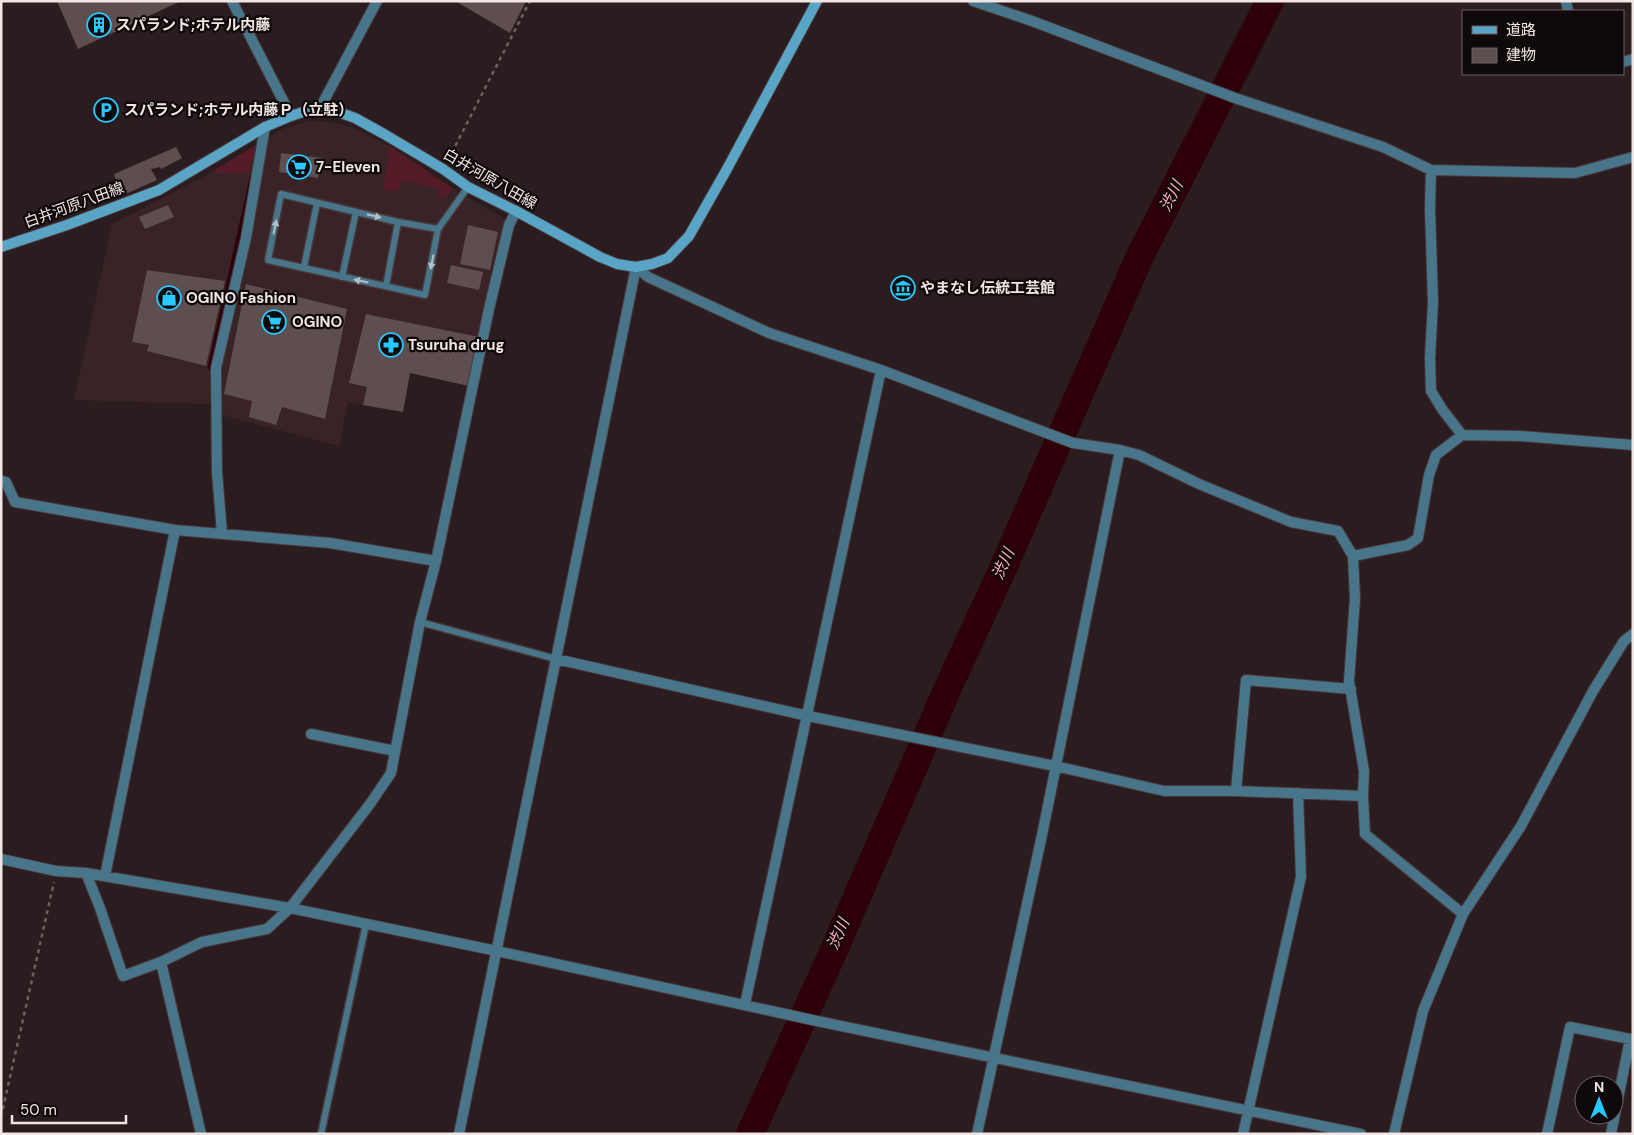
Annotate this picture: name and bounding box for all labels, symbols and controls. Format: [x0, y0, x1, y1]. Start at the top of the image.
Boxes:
legend [1462, 10, 1624, 75]
building icon: スパランド;ホテル内藤 [86, 12, 112, 38]
place label: スパランド;ホテル内藤 [116, 15, 270, 35]
text: 道路 [1506, 20, 1536, 40]
text: 建物 [1506, 45, 1536, 65]
parking icon: スパランド;ホテル内藤Ｐ（立駐） [93, 97, 119, 123]
place label: スパランド;ホテル内藤Ｐ（立駐） [124, 100, 353, 120]
street label: 白井河原八田線 [440, 144, 540, 214]
supermarket icon: 7-Eleven [286, 154, 312, 180]
place label: 7-Eleven [316, 157, 380, 177]
water label: 渋川 [1154, 175, 1189, 215]
street label: 白井河原八田線 [21, 178, 127, 232]
one-way arrow [367, 212, 382, 220]
one-way arrow [271, 219, 279, 235]
one-way arrow [427, 254, 435, 270]
museum icon: やまなし伝統工芸館 [890, 275, 916, 301]
one-way arrow [352, 276, 368, 284]
place label: やまなし伝統工芸館 [920, 278, 1055, 298]
shop icon: OGINO Fashion [156, 285, 182, 311]
place label: OGINO Fashion [186, 288, 296, 308]
supermarket icon: OGINO [261, 309, 287, 335]
place label: OGINO [292, 312, 342, 332]
pharmacy icon: Tsuruha drug [378, 332, 404, 358]
place label: Tsuruha drug [408, 335, 504, 355]
water label: 渋川 [987, 543, 1020, 583]
water label: 渋川 [822, 913, 855, 953]
north arrow [1574, 1075, 1624, 1125]
text: N [1594, 1078, 1604, 1096]
scale bar [12, 1092, 126, 1124]
text: 50 m [20, 1100, 57, 1120]

